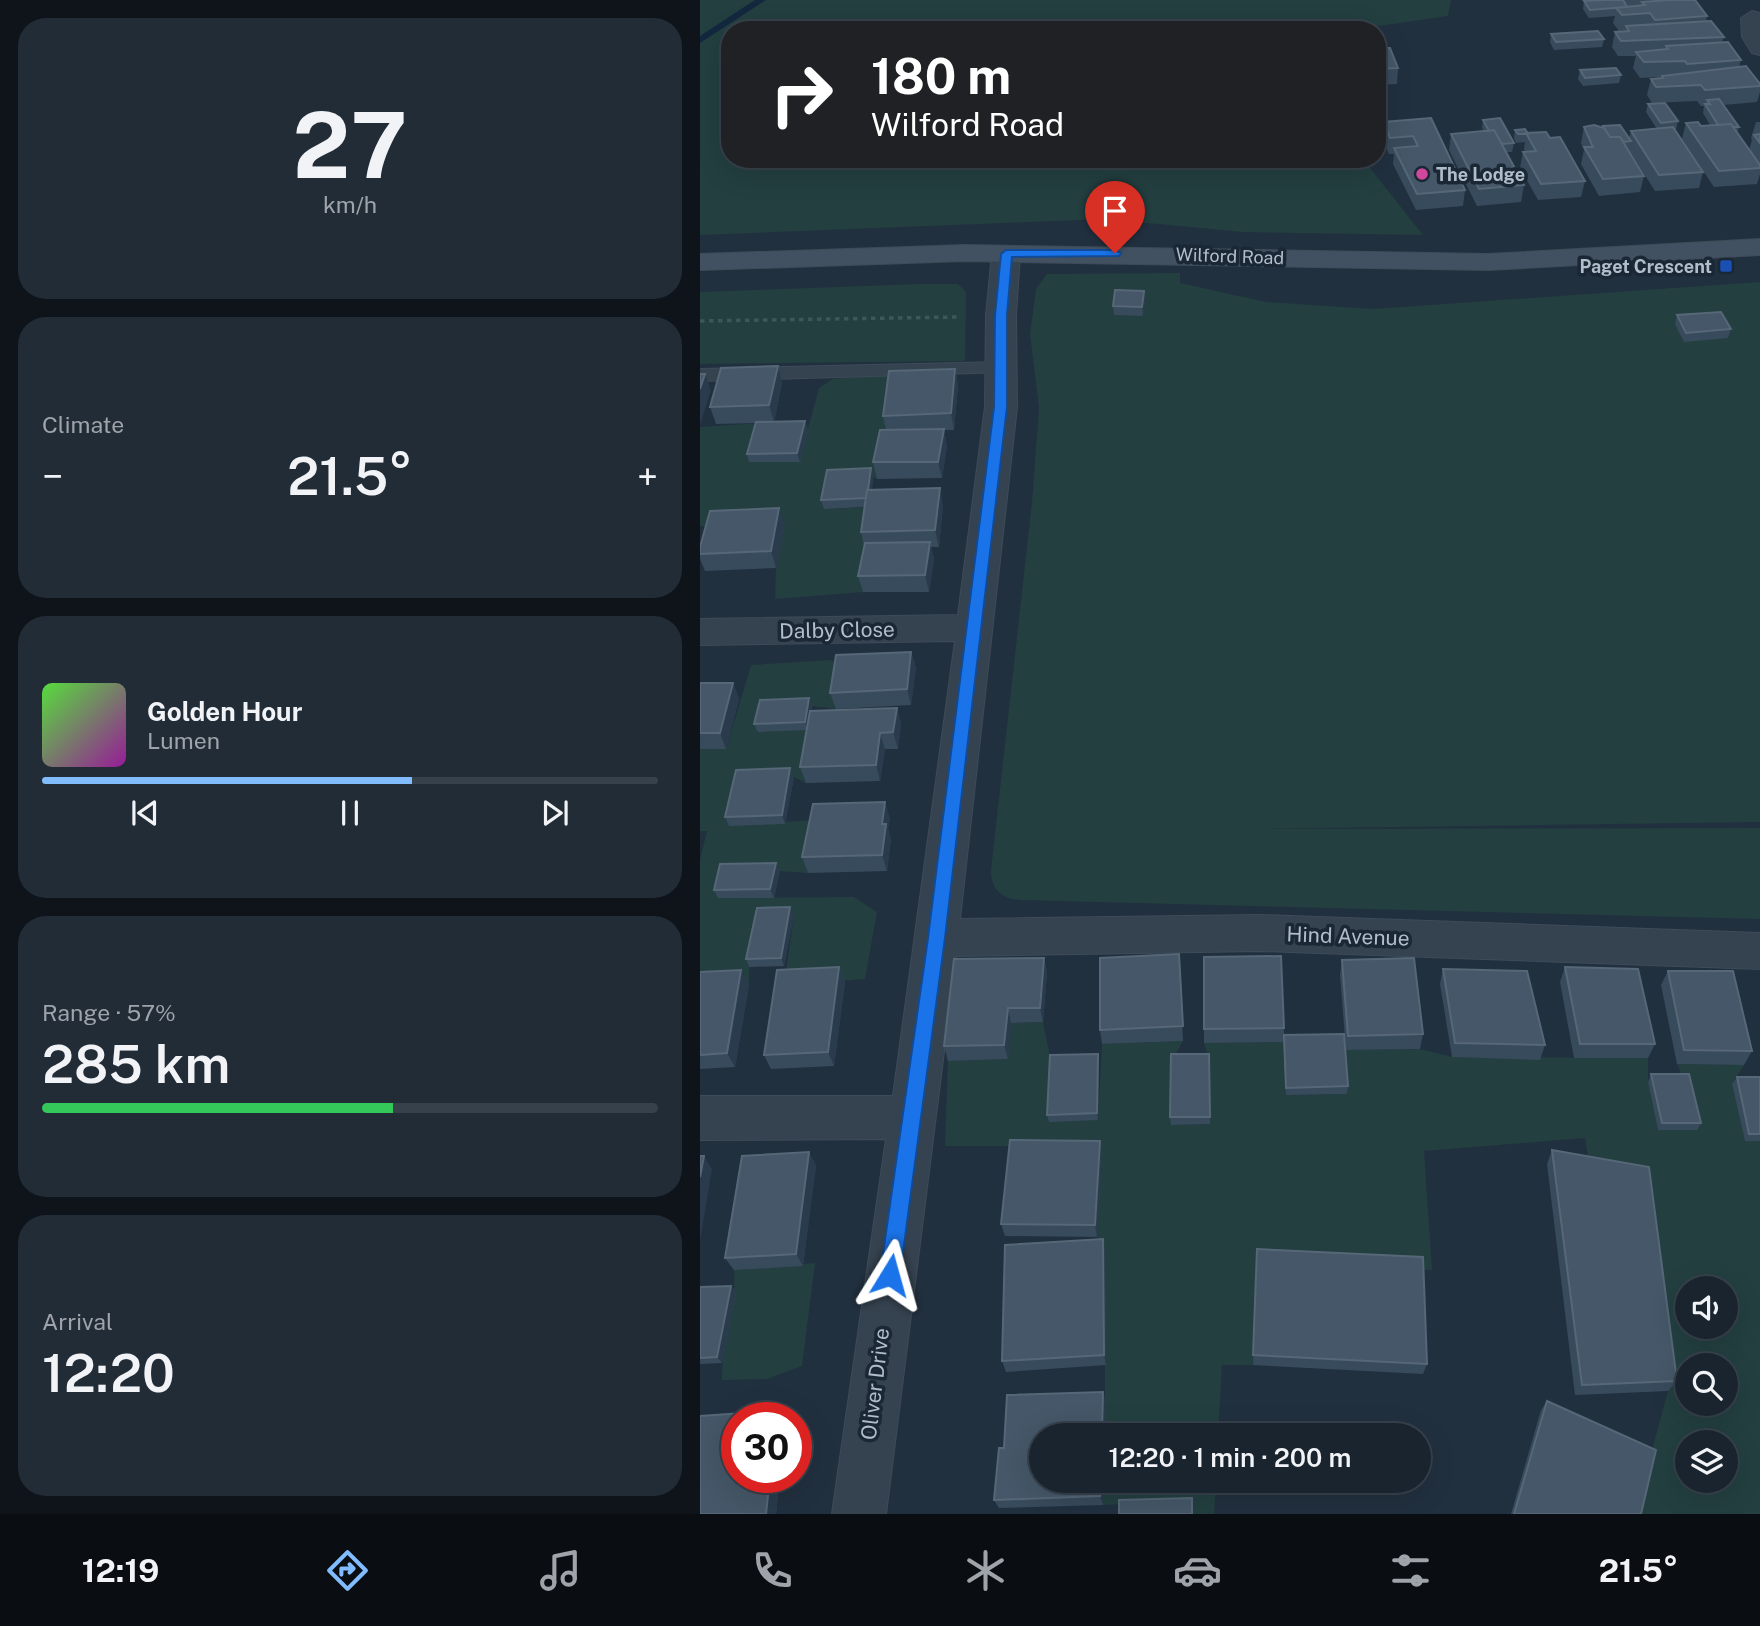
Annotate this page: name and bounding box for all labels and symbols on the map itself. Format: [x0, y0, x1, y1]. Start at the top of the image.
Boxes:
place label: The Lodge [1436, 164, 1525, 185]
marker: The Lodge [1414, 166, 1430, 182]
pin [1085, 181, 1145, 253]
street label: Wilford Road [1175, 244, 1285, 268]
place label: Paget Crescent [1579, 256, 1712, 277]
marker: Paget Crescent [1718, 258, 1734, 274]
street label: Dalby Close [779, 616, 895, 644]
street label: Hind Avenue [1286, 921, 1410, 951]
position arrow [853, 1238, 927, 1312]
street label: Oliver Drive [856, 1327, 894, 1441]
speed limit sign: 30 [721, 1402, 812, 1493]

